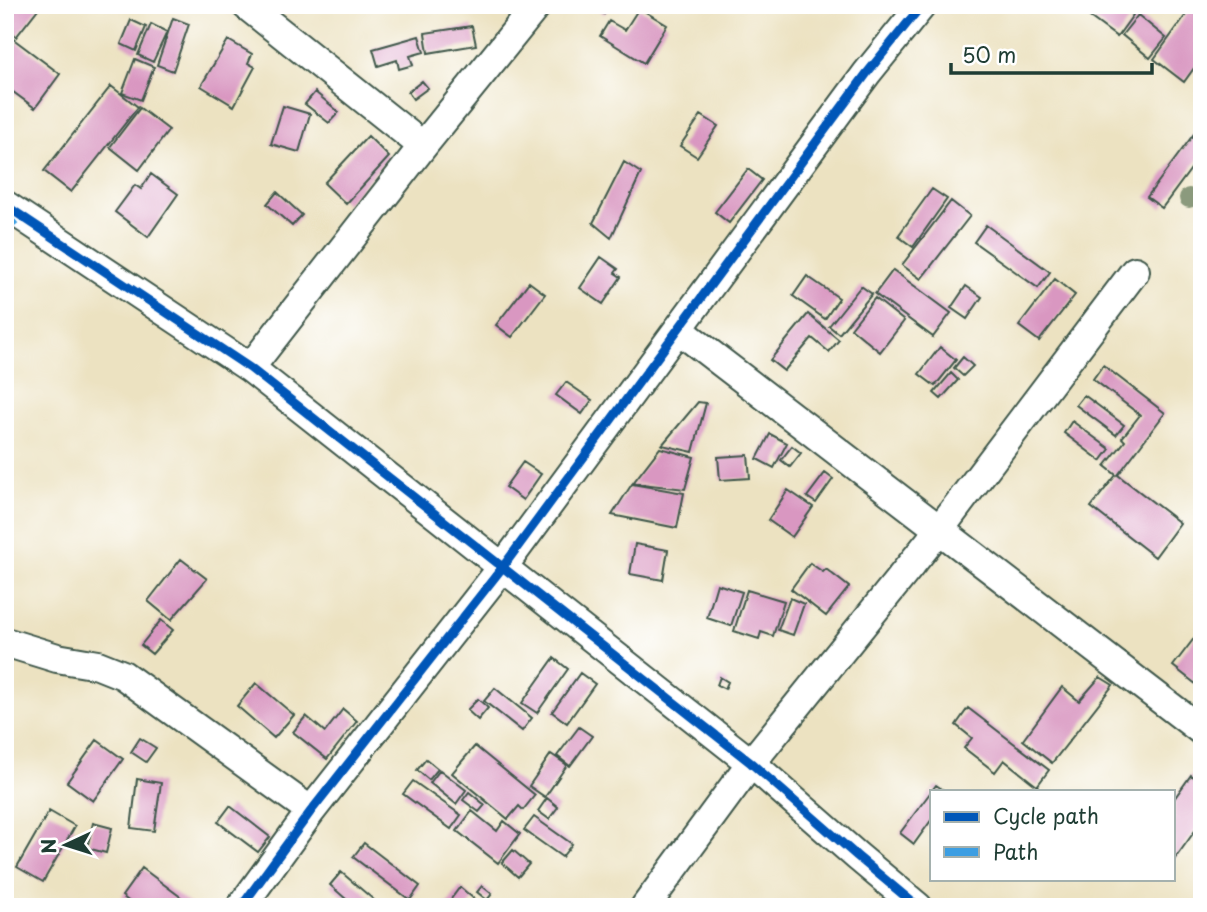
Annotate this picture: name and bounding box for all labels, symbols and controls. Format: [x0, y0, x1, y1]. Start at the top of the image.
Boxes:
scale bar [951, 32, 1153, 76]
text: 50 m [962, 38, 1016, 70]
legend [930, 790, 1176, 880]
text: Cycle path [993, 799, 1099, 831]
north arrow [32, 810, 102, 880]
text: Path [993, 835, 1038, 867]
text: N [34, 838, 63, 855]

